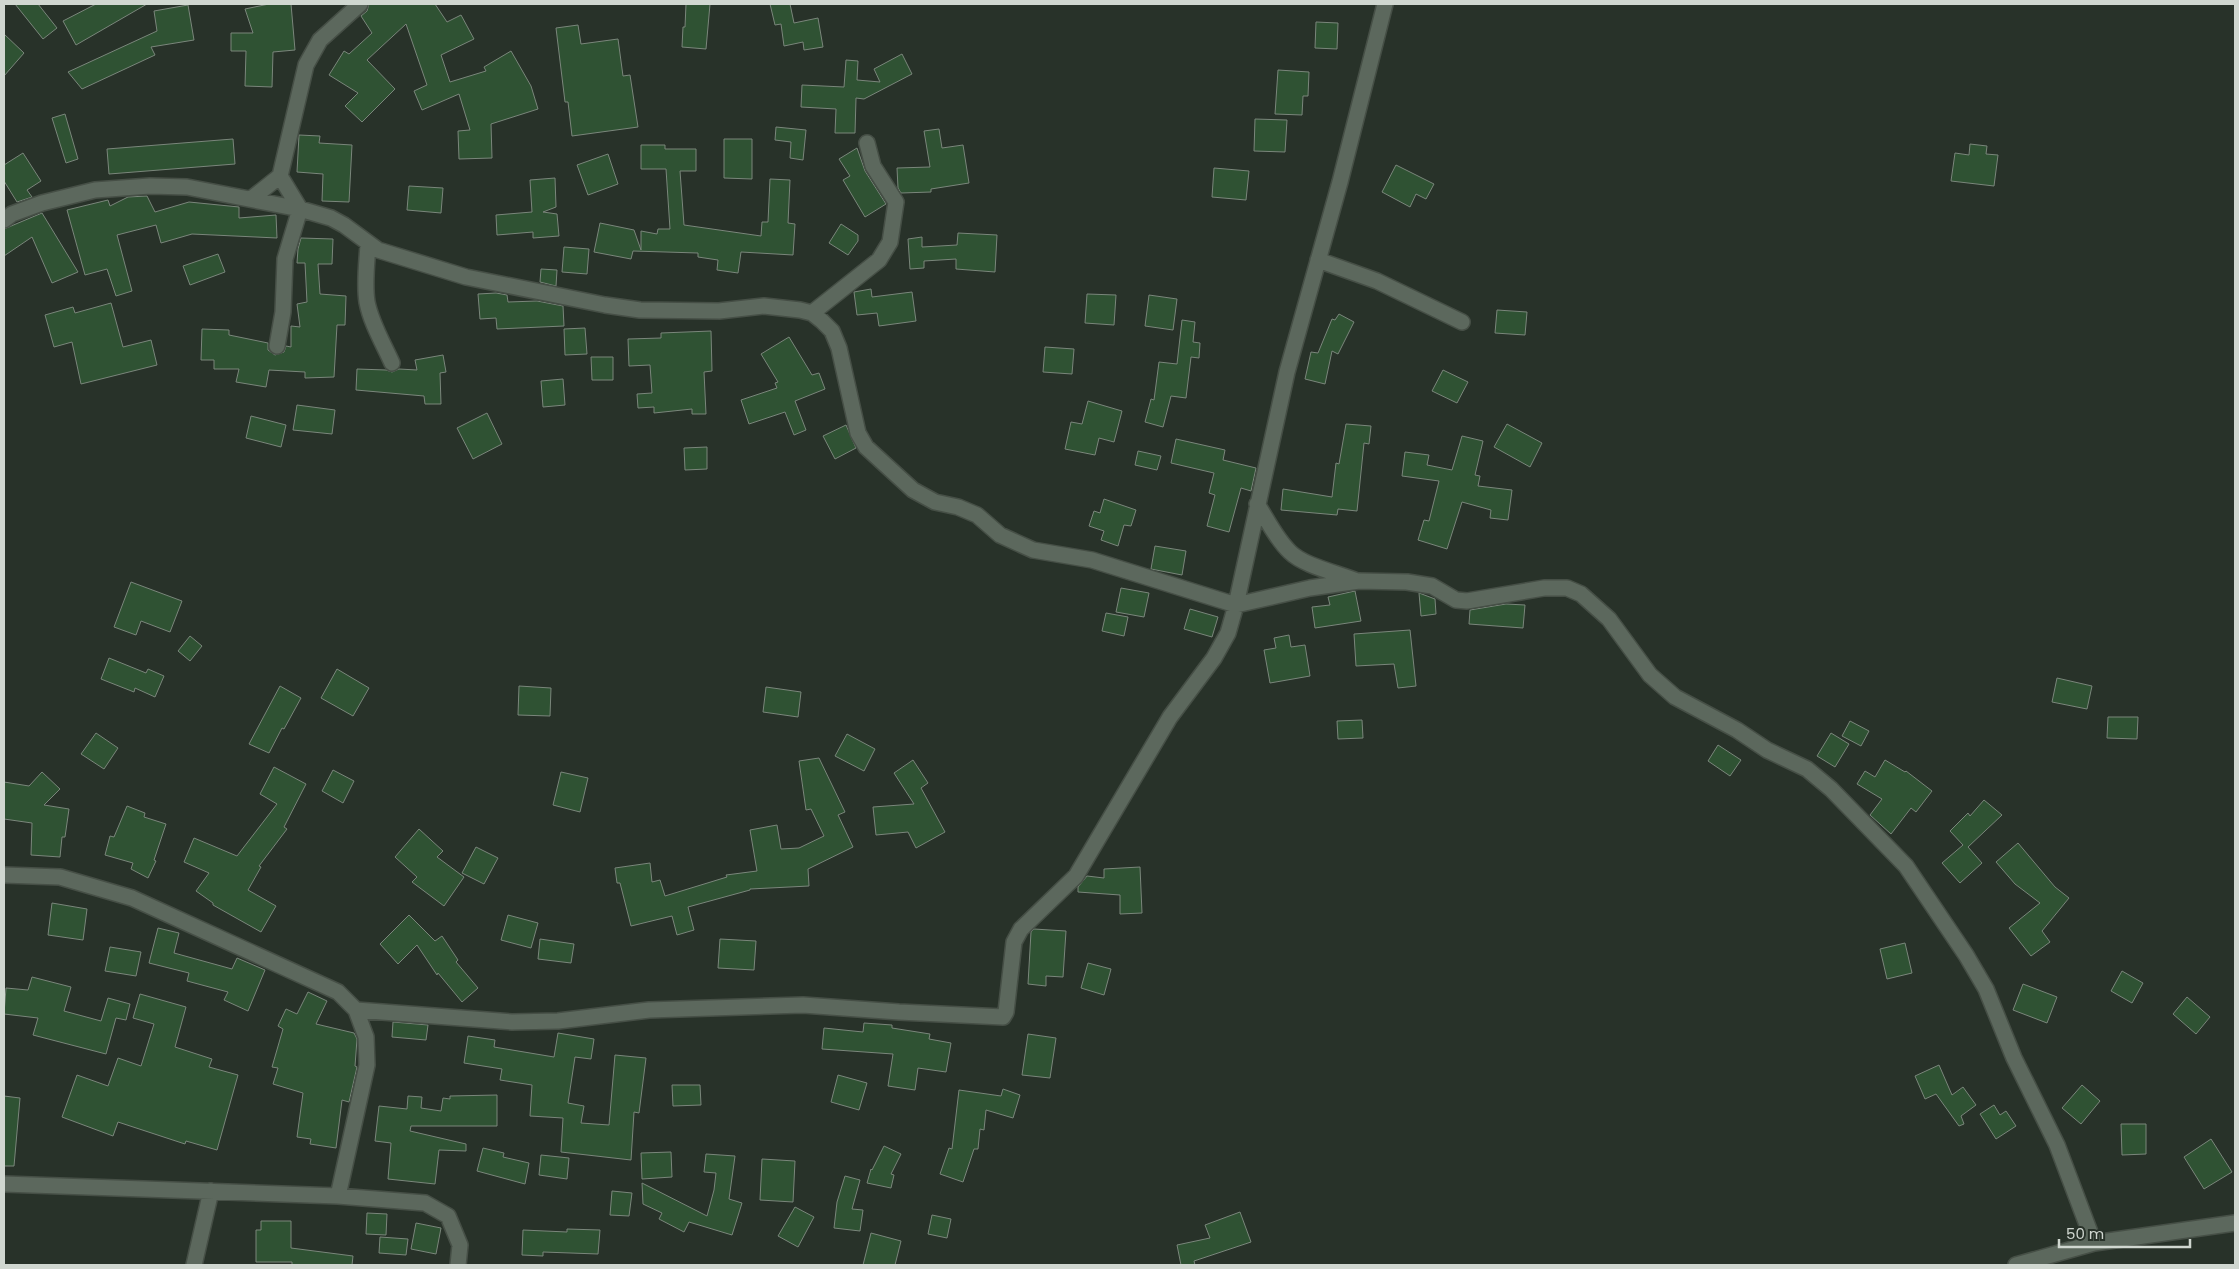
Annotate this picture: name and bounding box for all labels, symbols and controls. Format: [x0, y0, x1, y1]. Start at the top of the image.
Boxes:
scale bar [2059, 1216, 2190, 1248]
text: 50 m [2066, 1223, 2104, 1244]

